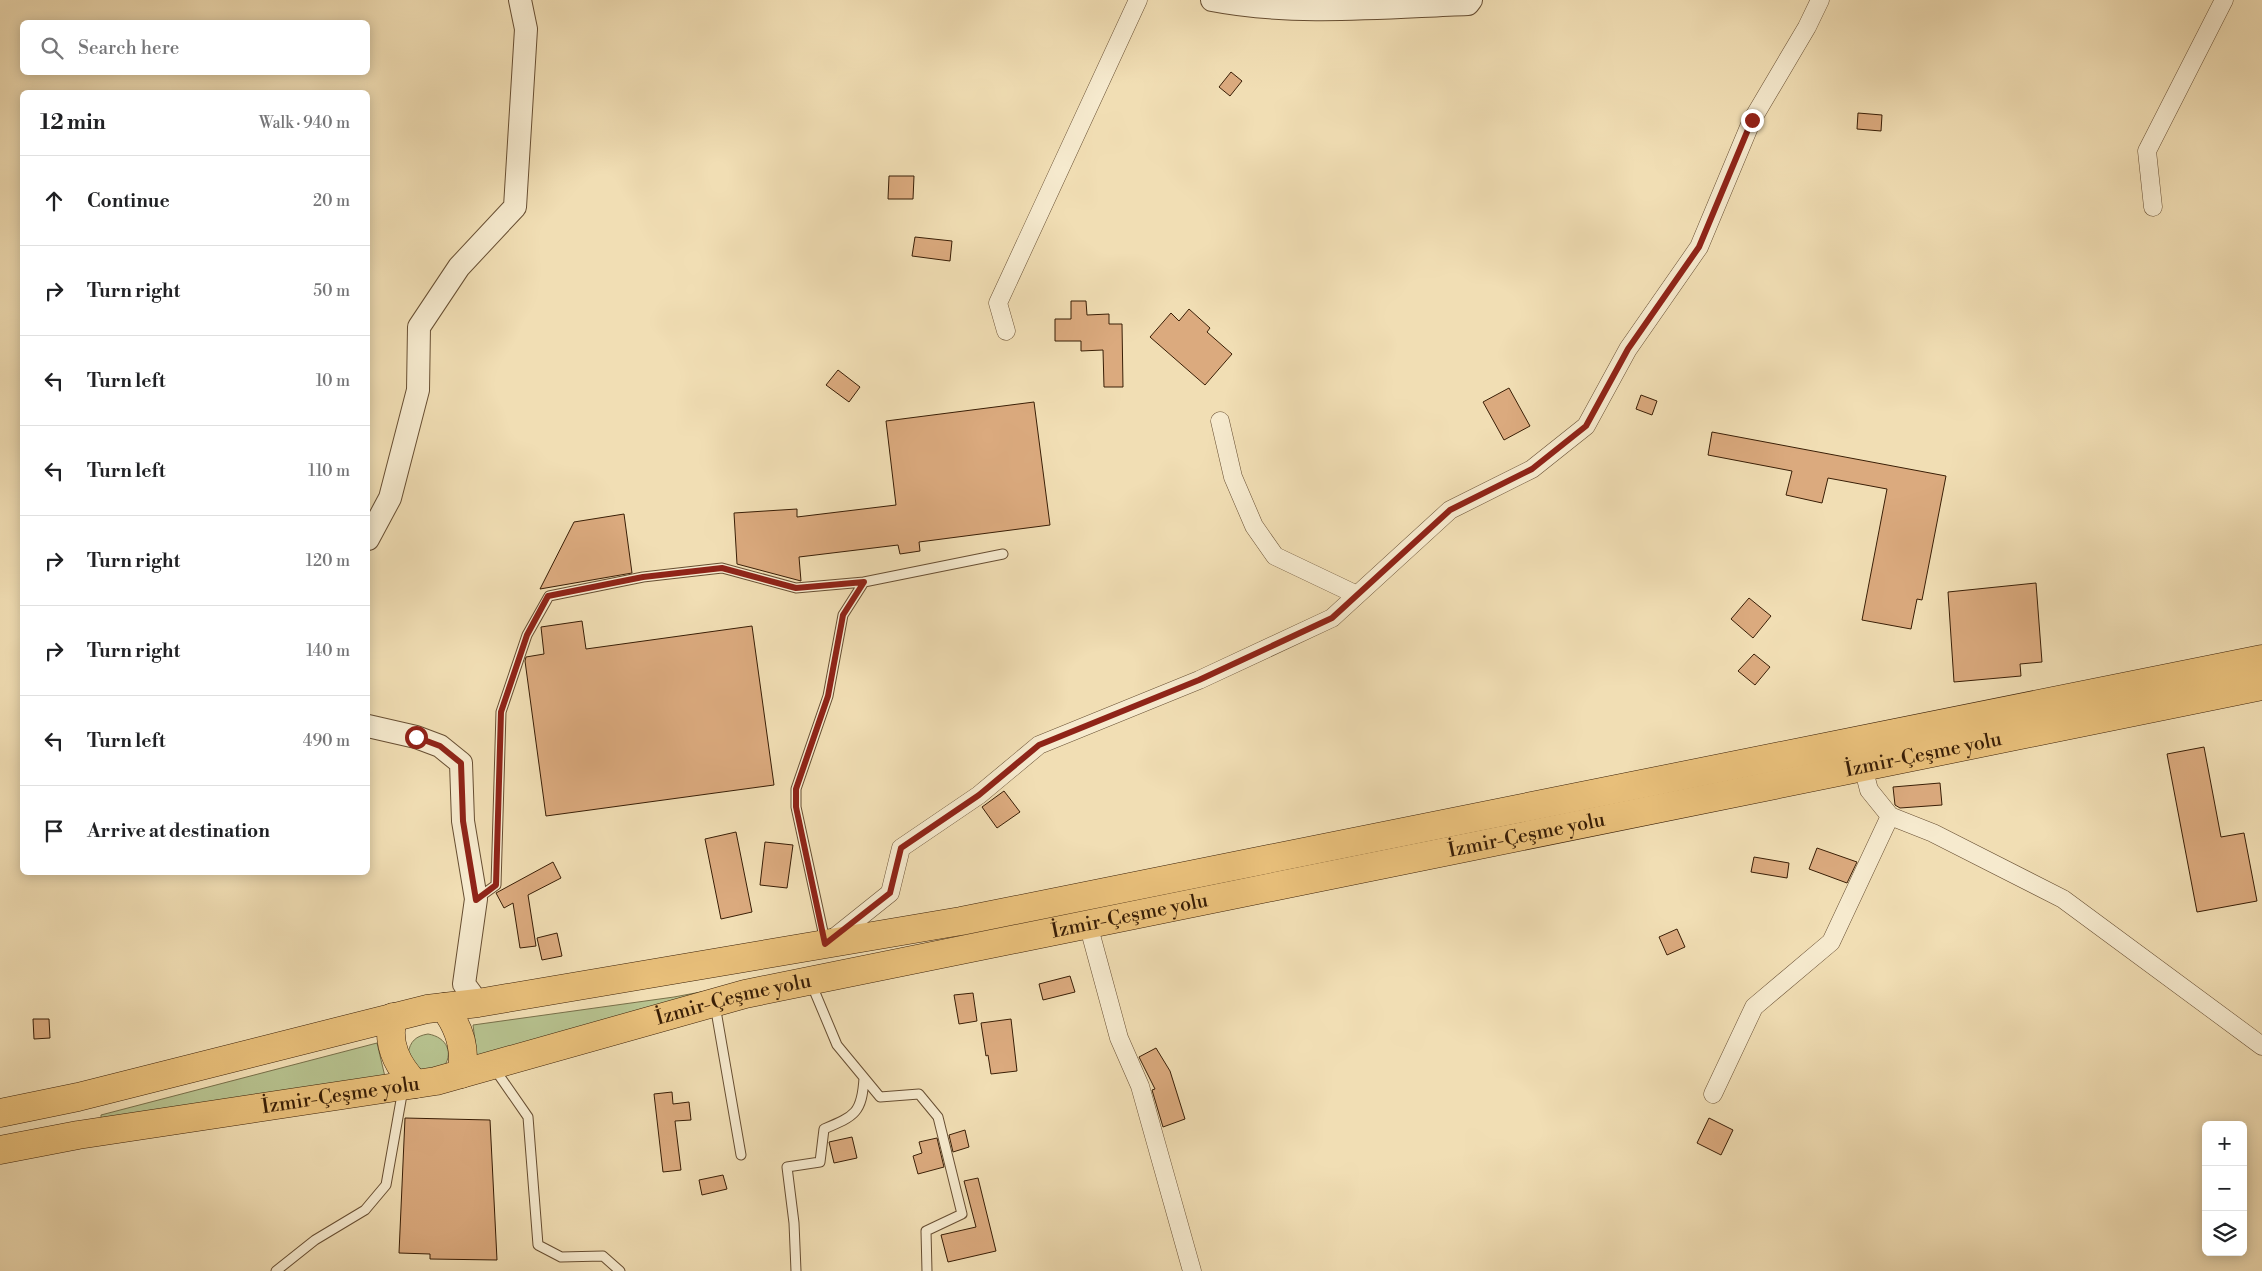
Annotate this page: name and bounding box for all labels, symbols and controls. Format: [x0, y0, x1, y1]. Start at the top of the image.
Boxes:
search box [20, 20, 370, 75]
icon: search [38, 34, 66, 62]
text: Search here [78, 36, 179, 60]
route end [1741, 109, 1764, 132]
text: 12 min [40, 110, 106, 136]
text: Walk · 940 m [259, 113, 350, 133]
icon: ahead [40, 187, 68, 215]
text: Continue [87, 189, 170, 213]
text: 20 m [313, 191, 350, 211]
icon: right [40, 277, 68, 305]
text: Turn right [87, 279, 180, 303]
text: 50 m [313, 281, 350, 301]
icon: left [40, 367, 68, 395]
text: Turn left [87, 369, 166, 393]
text: 10 m [316, 371, 350, 391]
icon: left [40, 457, 68, 485]
text: Turn left [87, 459, 166, 483]
text: 110 m [308, 461, 350, 481]
icon: right [40, 547, 68, 575]
text: Turn right [87, 549, 180, 573]
text: 120 m [306, 551, 350, 571]
icon: right [40, 637, 68, 665]
text: Turn right [87, 639, 180, 663]
text: 140 m [306, 641, 350, 661]
route start [405, 726, 428, 749]
street label: İzmir-Çeşme yolu [1843, 726, 2005, 783]
icon: left [40, 727, 68, 755]
text: Turn left [87, 729, 166, 753]
text: 490 m [303, 731, 350, 751]
street label: İzmir-Çeşme yolu [1446, 807, 1608, 863]
icon: arrive [40, 817, 68, 845]
text: Arrive at destination [87, 819, 270, 843]
street label: İzmir-Çeşme yolu [1049, 888, 1211, 944]
street label: İzmir-Çeşme yolu [653, 968, 814, 1031]
street label: İzmir-Çeşme yolu [260, 1071, 422, 1120]
map controls [2202, 1121, 2247, 1256]
button: + [2202, 1121, 2247, 1166]
button: − [2202, 1166, 2247, 1211]
button: layers [2202, 1211, 2247, 1256]

